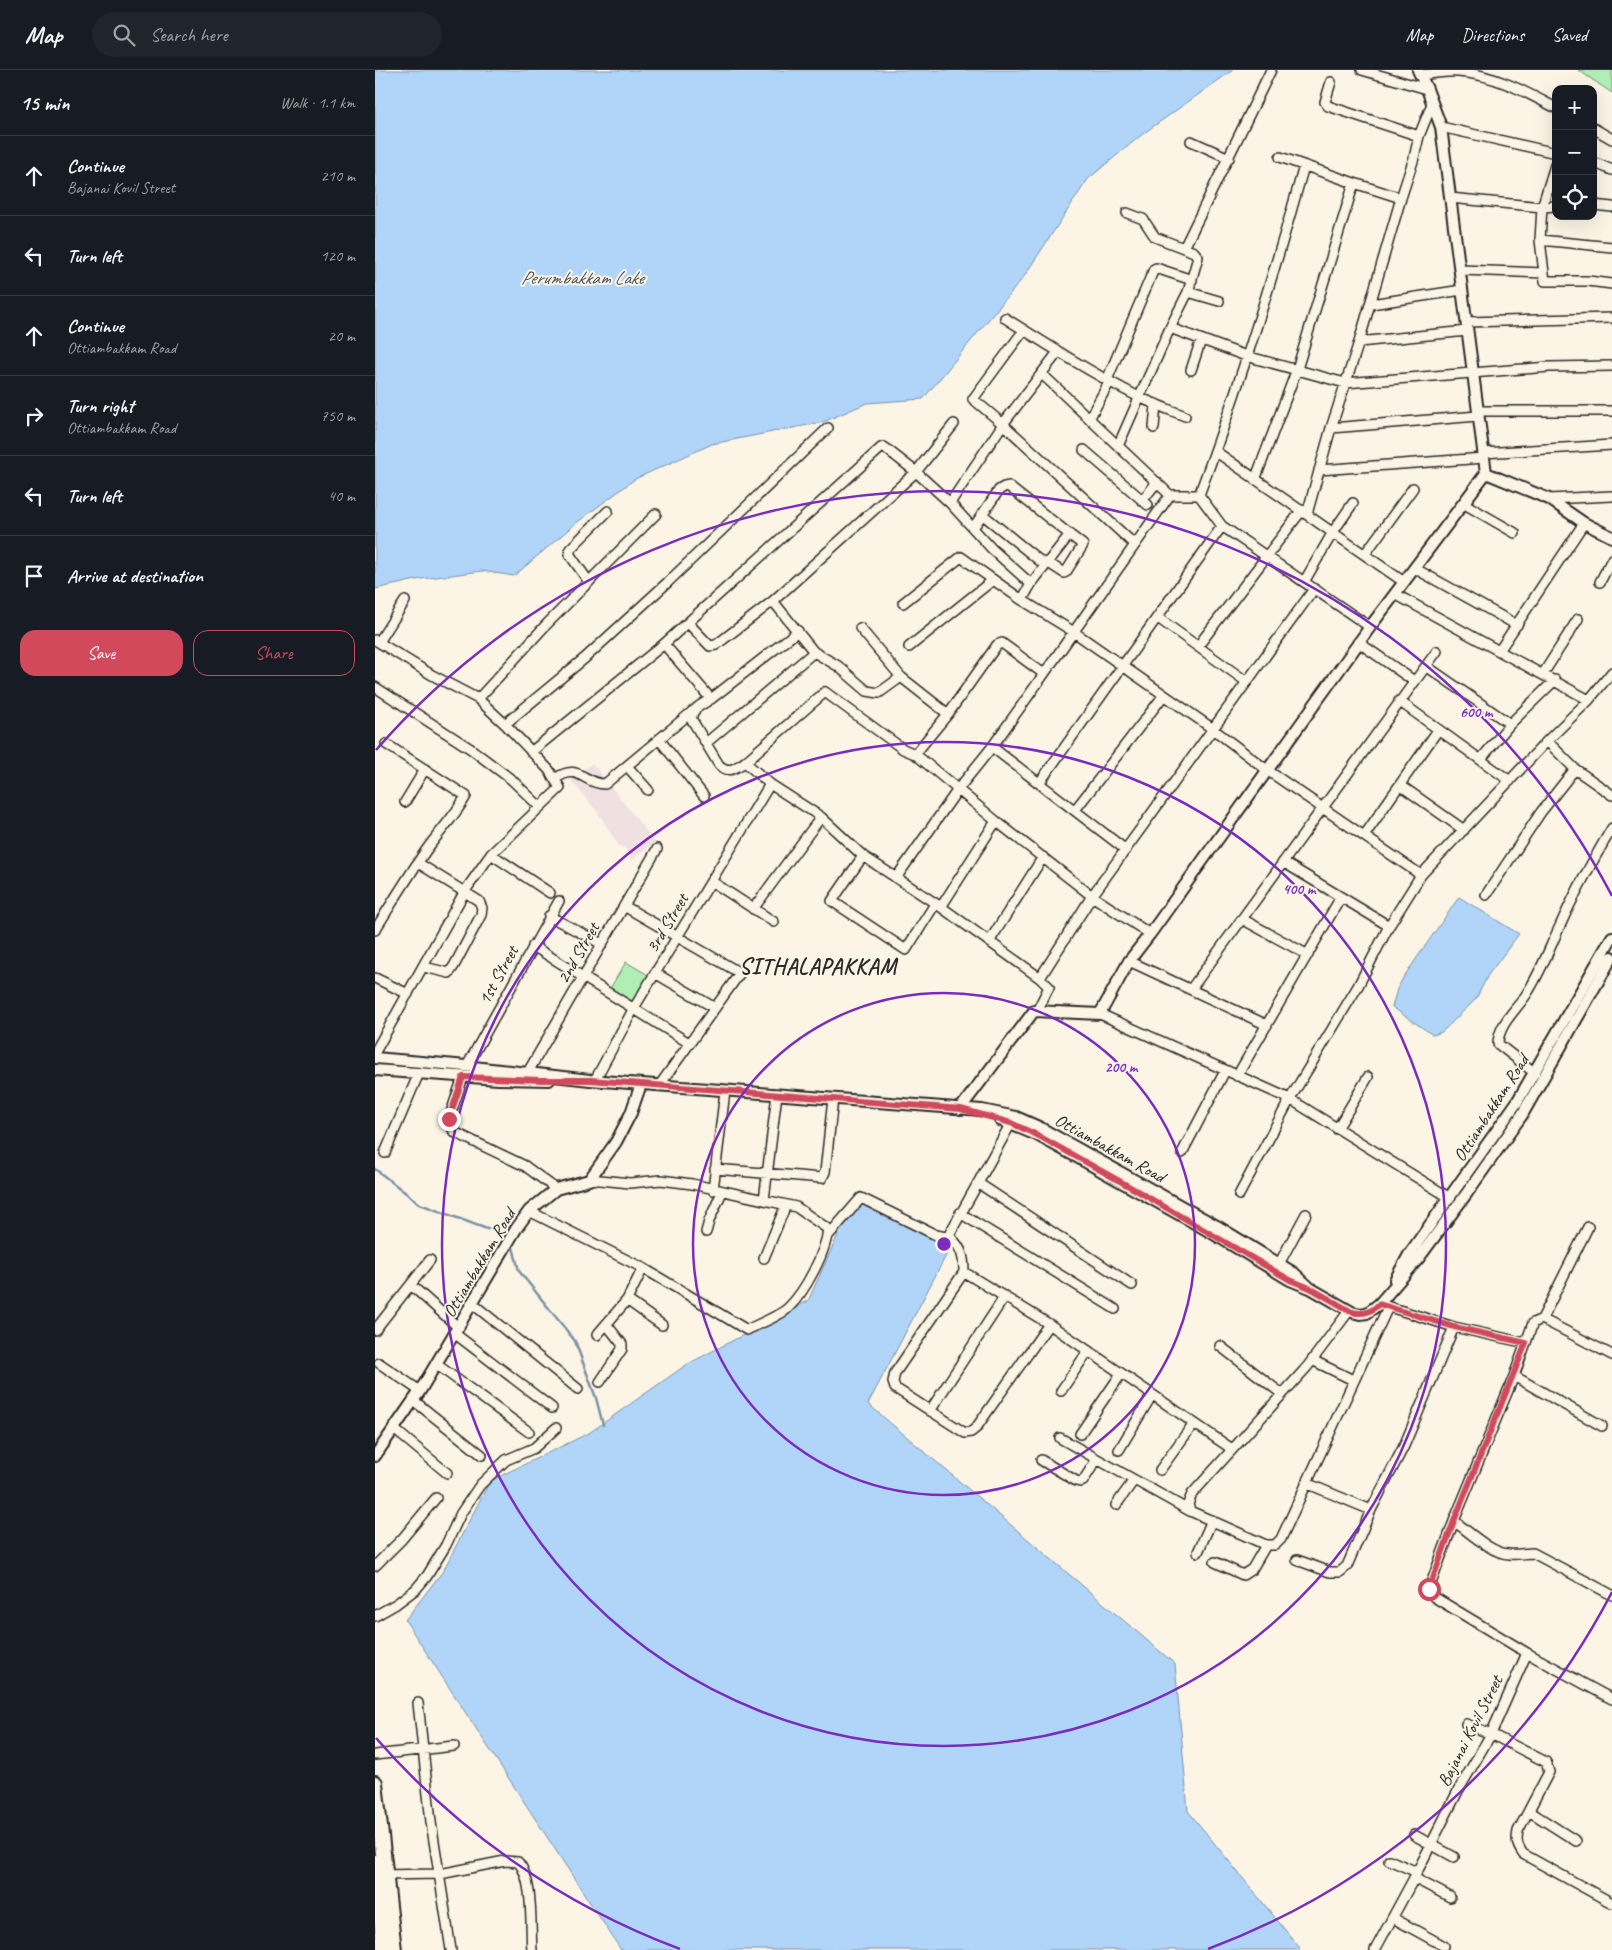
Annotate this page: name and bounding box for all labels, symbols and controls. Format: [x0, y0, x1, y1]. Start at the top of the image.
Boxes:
search box [92, 12, 442, 57]
text: Map [25, 20, 62, 50]
icon: search [110, 21, 138, 49]
text: Search here [150, 23, 228, 47]
text: Map [1406, 24, 1433, 46]
text: Directions [1461, 24, 1524, 46]
text: Saved [1552, 24, 1587, 46]
map controls [1552, 85, 1597, 220]
button: + [1552, 85, 1597, 130]
text: 15 min [20, 90, 69, 116]
text: Walk · 1.1 km [280, 93, 355, 113]
button: − [1552, 130, 1597, 175]
text: Continue [67, 154, 124, 178]
icon: ahead [20, 162, 48, 190]
text: 210 m [321, 166, 355, 186]
button: locate [1552, 175, 1597, 220]
text: Bajanai Kovil Street [67, 178, 175, 198]
icon: left [20, 242, 48, 270]
text: Turn left [67, 244, 122, 268]
text: 120 m [321, 246, 355, 266]
water label: Perumbakkam Lake [521, 266, 646, 290]
text: Continue [67, 314, 124, 338]
icon: ahead [20, 322, 48, 350]
text: 20 m [328, 326, 355, 346]
text: Ottiambakkam Road [67, 338, 176, 358]
text: Turn right [67, 394, 134, 418]
icon: right [20, 402, 48, 430]
text: 750 m [321, 406, 355, 426]
text: Ottiambakkam Road [67, 418, 176, 438]
icon: left [20, 482, 48, 510]
text: Turn left [67, 484, 122, 508]
text: 40 m [328, 486, 355, 506]
icon: arrive [20, 562, 48, 590]
text: Arrive at destination [67, 564, 203, 588]
button: Save [20, 630, 183, 676]
button: Share [193, 630, 355, 676]
text: 600 m [1460, 703, 1494, 722]
text: 400 m [1283, 880, 1317, 899]
street label: 3rd Street [641, 888, 694, 956]
street label: 2nd Street [552, 917, 605, 987]
street label: 1st Street [473, 940, 524, 1008]
district label: SITHALAPAKKAM [739, 953, 899, 981]
street label: Ottiambakkam Road [1448, 1048, 1535, 1165]
text: 200 m [1105, 1058, 1139, 1077]
route end [438, 1108, 461, 1131]
street label: Ottiambakkam Road [1051, 1109, 1172, 1189]
street label: Ottiambakkam Road [438, 1202, 522, 1321]
centre of rings [935, 1235, 953, 1253]
route start [1418, 1578, 1441, 1601]
street label: Bajanai Kovil Street [1433, 1670, 1508, 1790]

